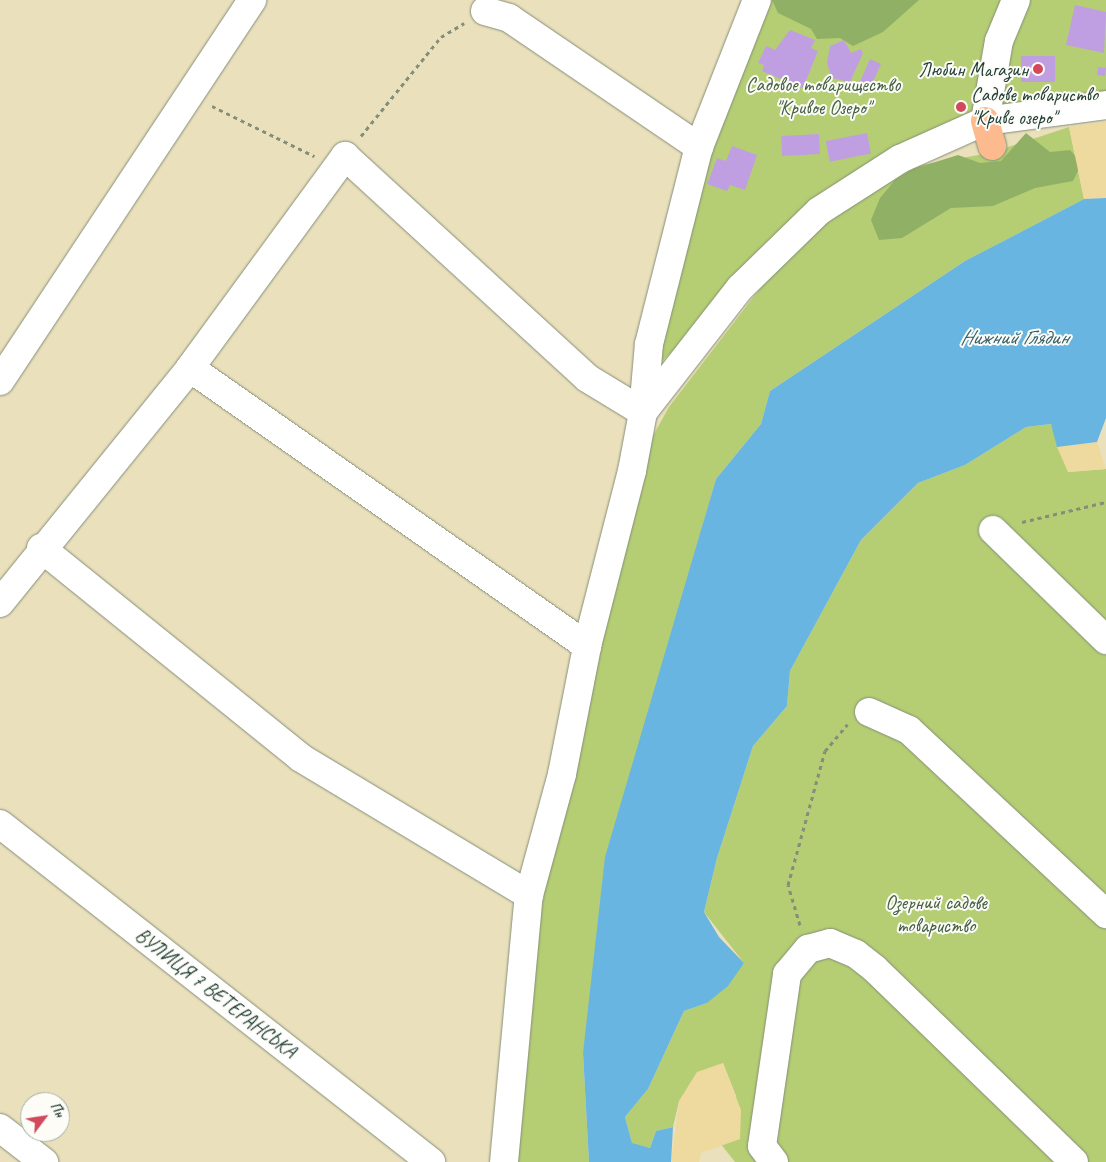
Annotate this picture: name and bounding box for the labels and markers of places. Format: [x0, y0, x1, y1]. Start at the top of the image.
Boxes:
place label: Любин Магазин [919, 57, 1028, 81]
marker: Любин Магазин [1032, 63, 1044, 75]
place label: Садове товариство "Криве озеро" [971, 83, 1099, 130]
marker: Садове товариство "Криве озеро" [955, 101, 967, 113]

